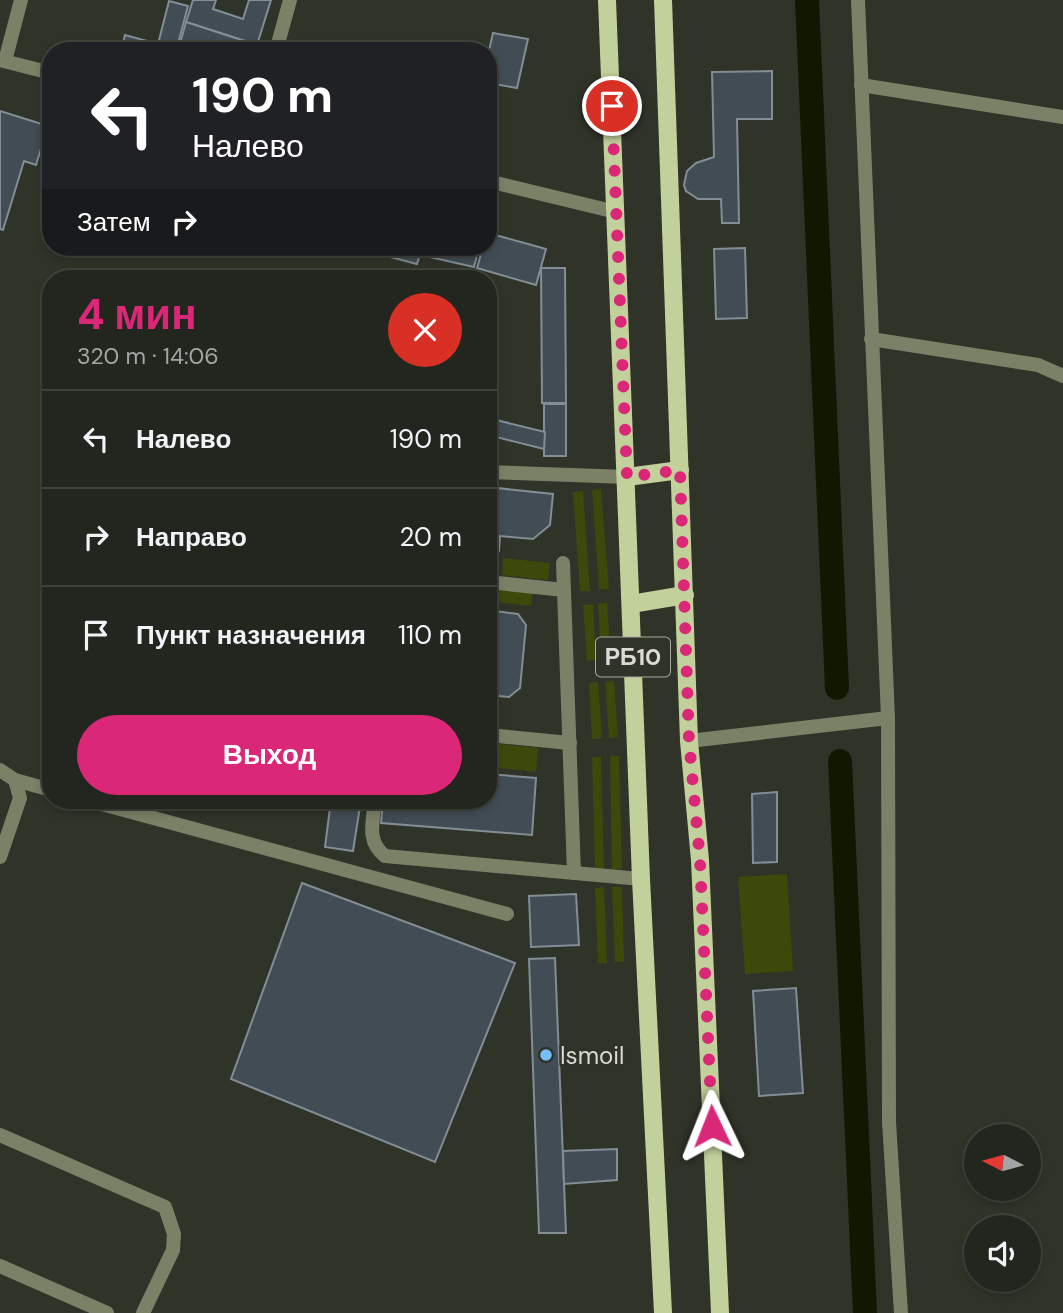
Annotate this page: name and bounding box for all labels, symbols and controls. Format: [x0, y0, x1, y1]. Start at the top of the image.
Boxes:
text: 190 m [192, 63, 333, 127]
icon: left [77, 70, 168, 161]
pin [582, 76, 642, 136]
icon: arrive [593, 87, 631, 125]
text: Налево [192, 125, 304, 167]
icon: right [165, 203, 203, 241]
text: Затем [77, 205, 151, 239]
text: 4 мин [77, 287, 197, 342]
button: close [388, 293, 462, 367]
text: 320 m · 14:06 [77, 341, 219, 371]
icon: left [77, 420, 115, 458]
text: Налево [136, 422, 231, 456]
text: 190 m [390, 422, 462, 456]
icon: right [77, 518, 115, 556]
text: Направо [136, 520, 247, 554]
text: 20 m [399, 520, 462, 554]
icon: arrive [77, 616, 115, 654]
text: Пункт назначения [136, 618, 366, 652]
text: 110 m [398, 618, 462, 652]
road number: РБ10 [596, 638, 670, 677]
button: Выход [77, 715, 462, 795]
place label: Ismoil [560, 1040, 624, 1071]
marker: Ismoil [538, 1047, 554, 1063]
position arrow [675, 1089, 749, 1163]
north arrow [964, 1124, 1041, 1200]
map controls [964, 1124, 1041, 1292]
button: sound [964, 1215, 1041, 1292]

